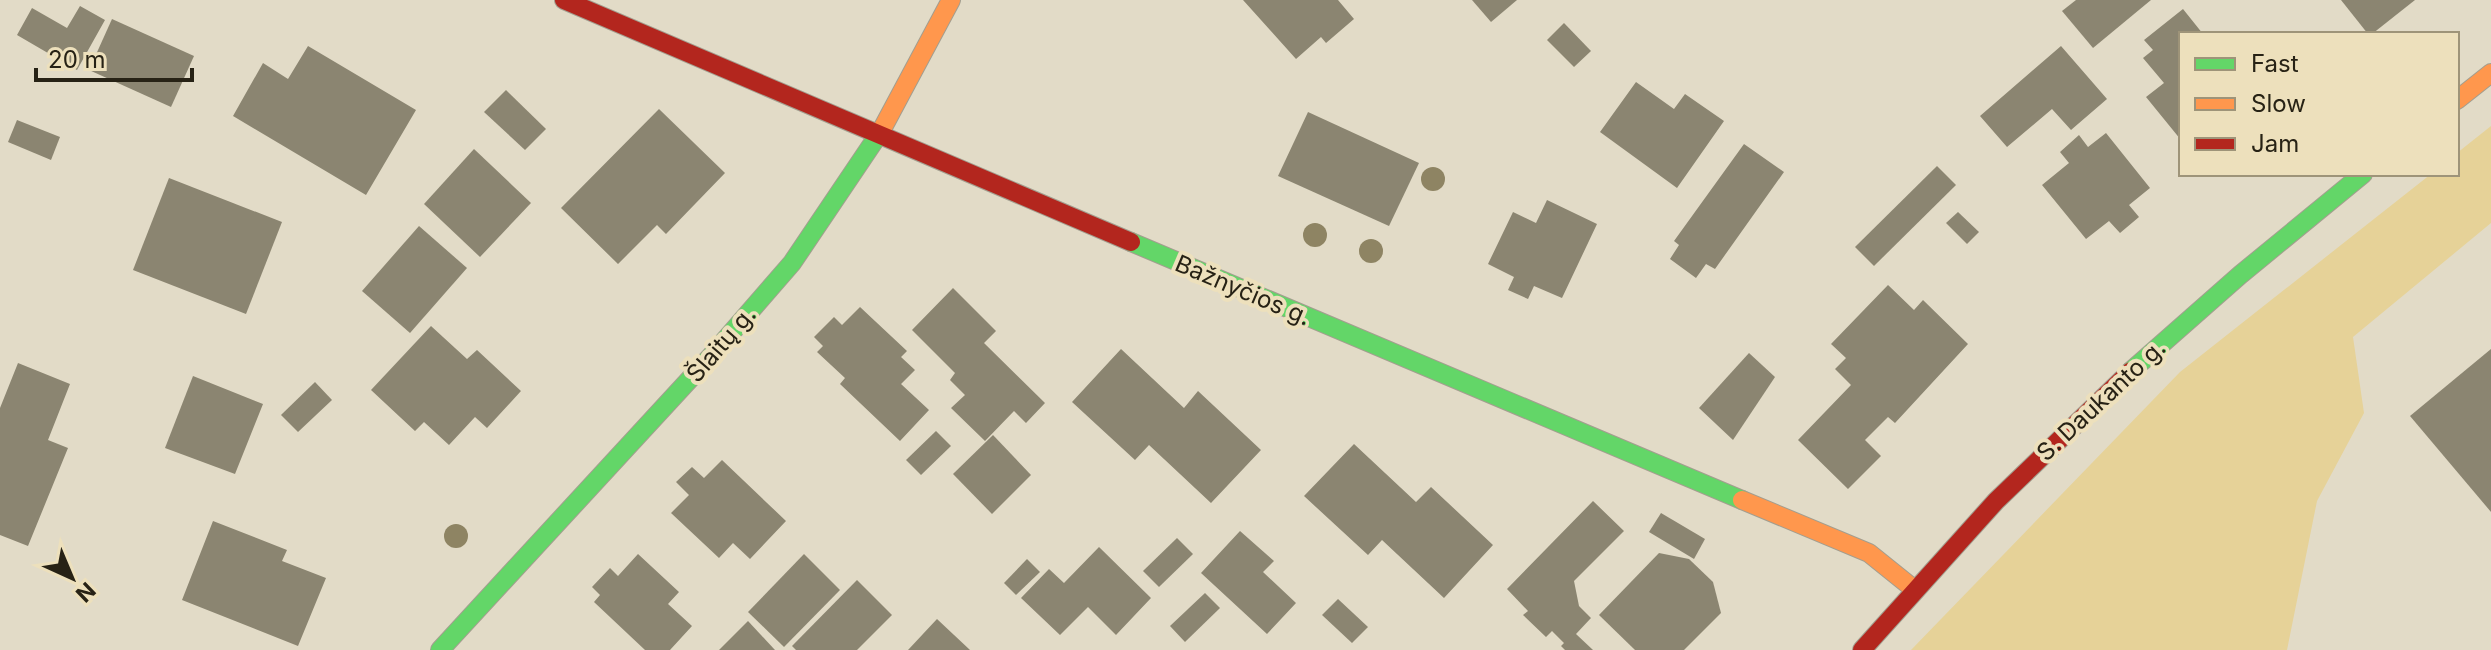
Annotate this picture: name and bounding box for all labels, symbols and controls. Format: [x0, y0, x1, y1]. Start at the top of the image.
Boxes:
scale bar [36, 32, 192, 82]
legend [2179, 32, 2459, 176]
text: 20 m [48, 45, 106, 74]
text: Fast [2251, 49, 2299, 78]
text: Slow [2251, 89, 2306, 118]
text: Jam [2251, 129, 2299, 158]
street label: Bažnyčios g. [1171, 248, 1315, 332]
street label: Šlaitų g. [679, 300, 762, 388]
street label: S. Daukanto g. [2031, 333, 2171, 467]
north arrow [32, 538, 112, 618]
text: N [71, 577, 101, 608]

